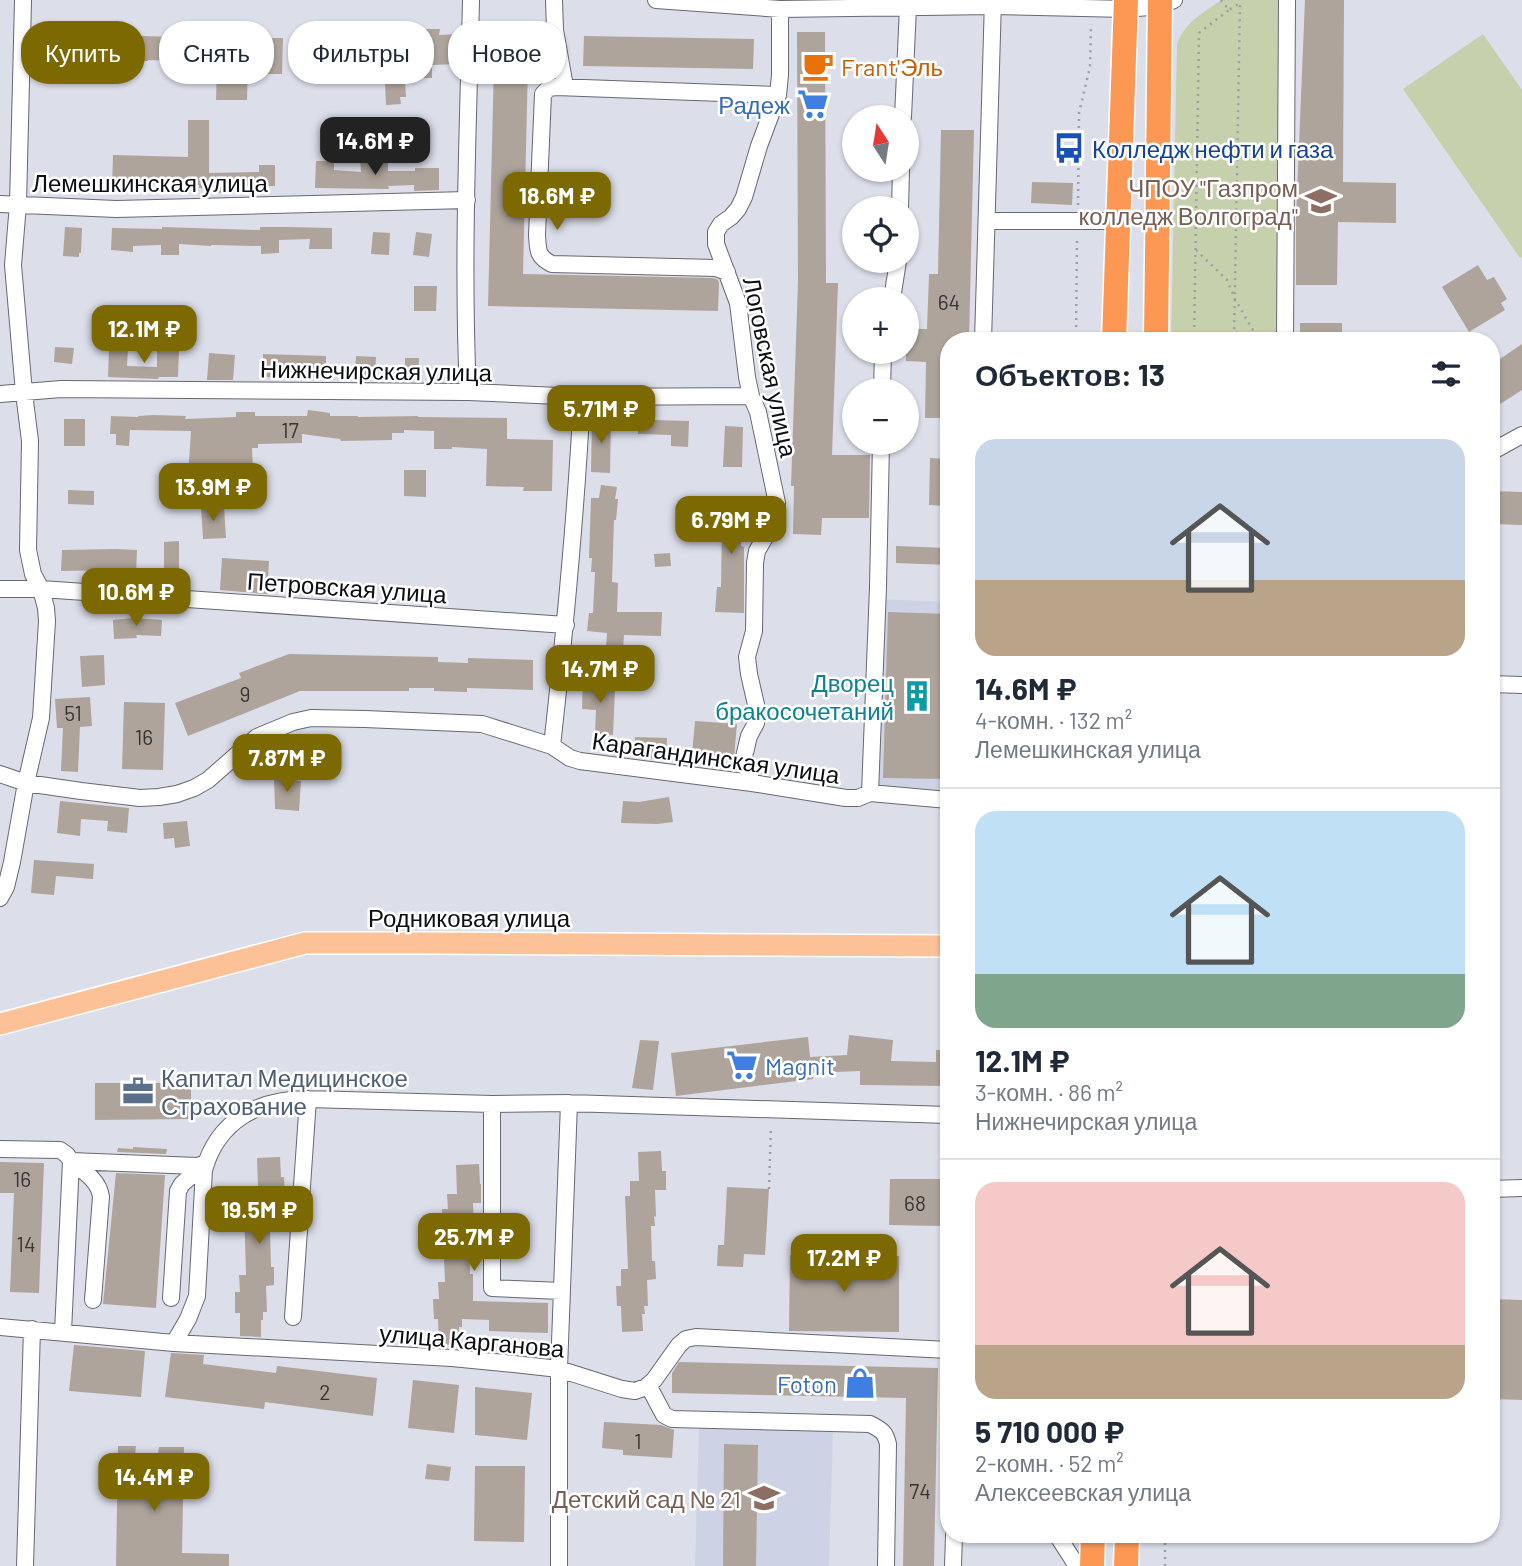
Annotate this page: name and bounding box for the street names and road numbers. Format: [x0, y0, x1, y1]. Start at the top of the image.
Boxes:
street label: Лемешкинская улица [32, 168, 268, 197]
street label: Логовская улица [738, 274, 804, 460]
street label: Нижнечирская улица [260, 353, 493, 387]
street label: Петровская улица [246, 566, 448, 608]
street label: Карагандинская улица [590, 725, 842, 789]
street label: Родниковая улица [368, 903, 571, 932]
street label: улица Карганова [378, 1317, 566, 1363]

